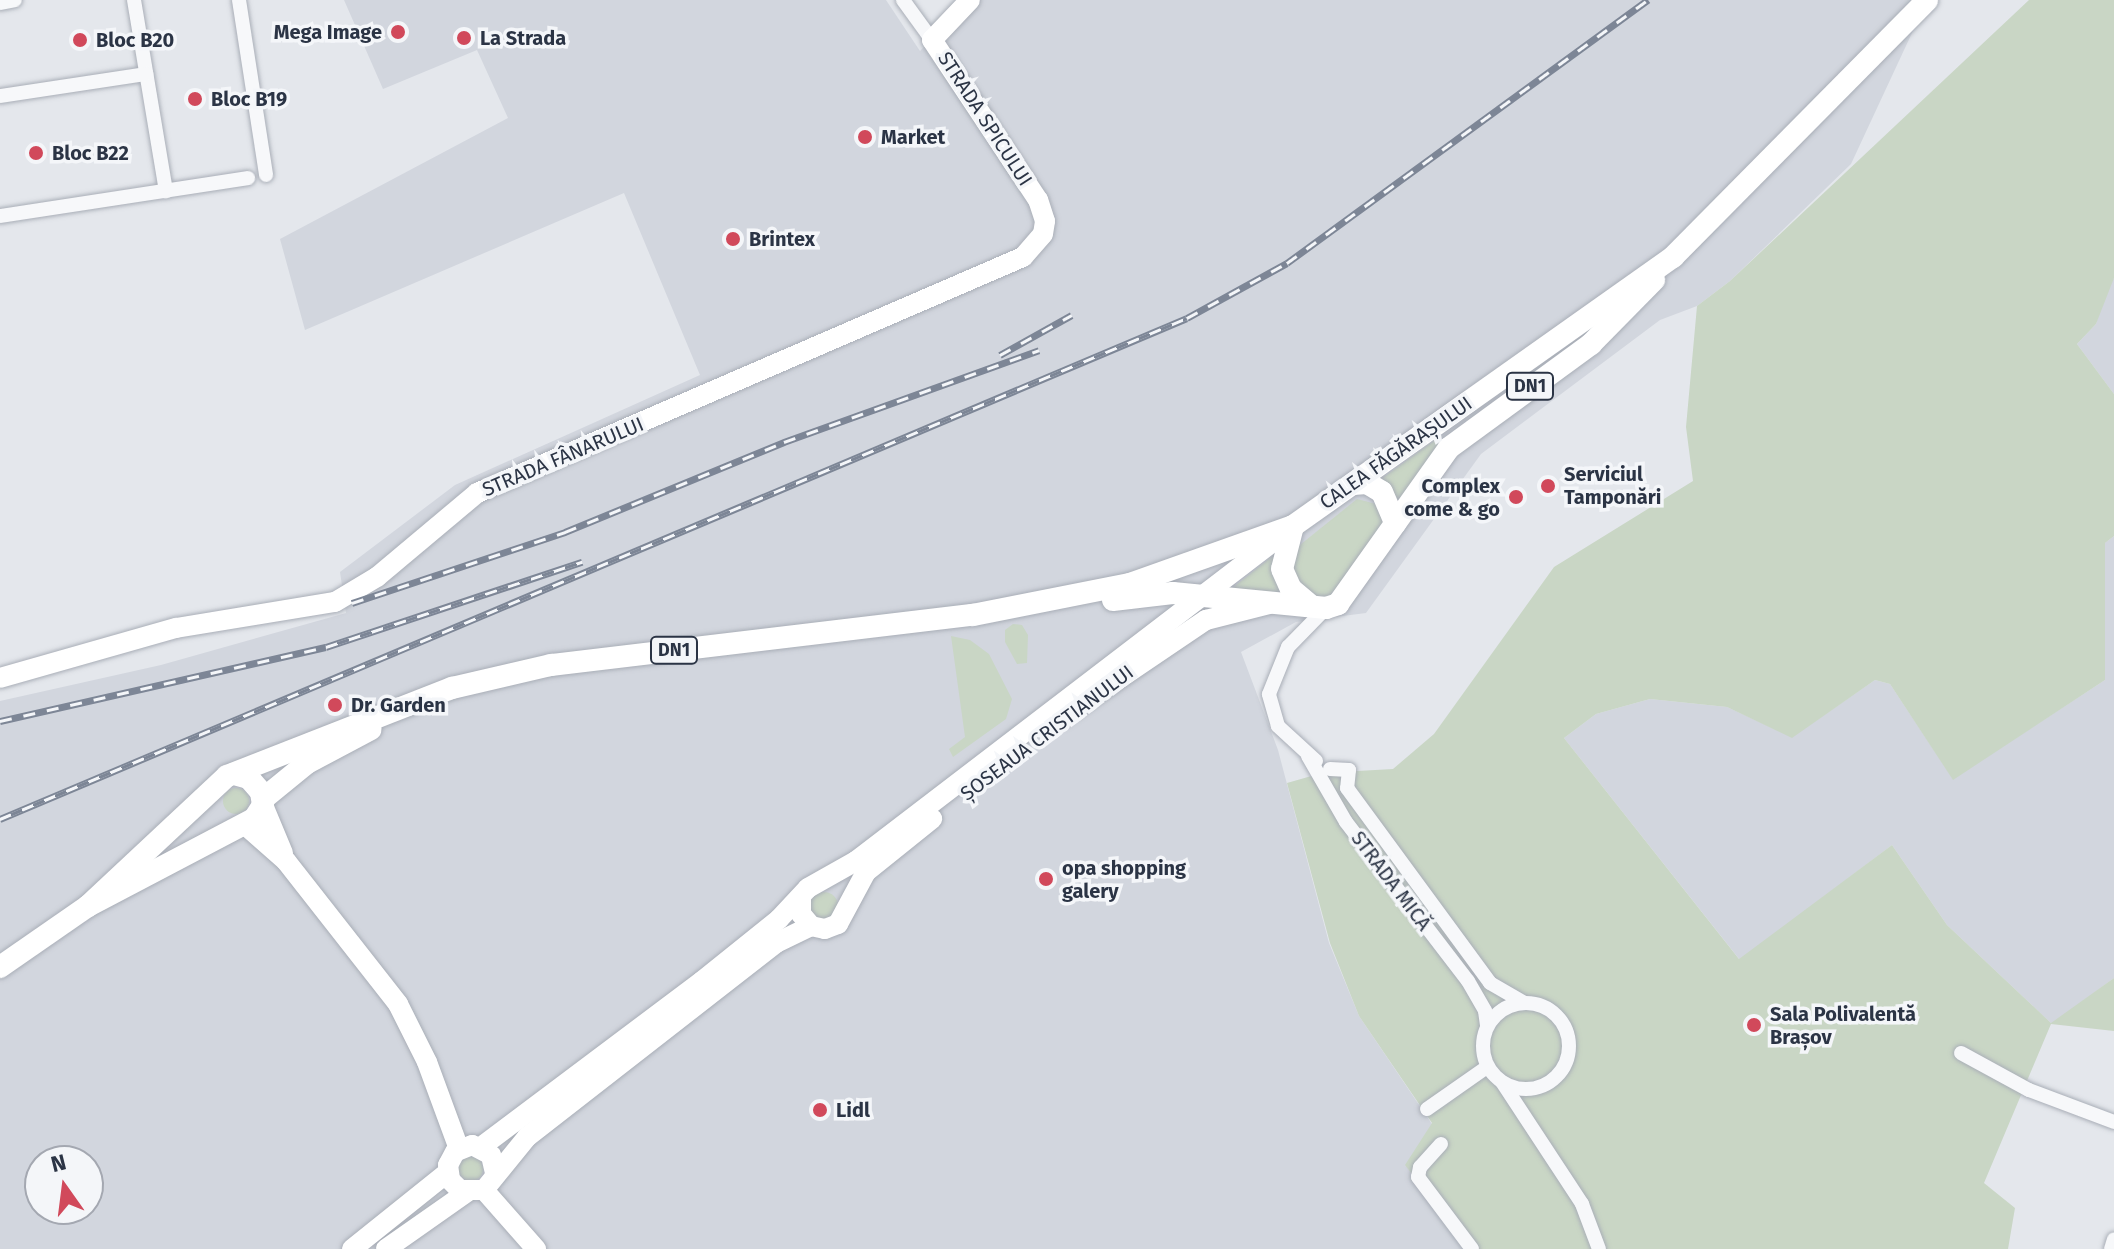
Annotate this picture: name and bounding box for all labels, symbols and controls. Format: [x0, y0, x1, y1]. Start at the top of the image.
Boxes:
place label: Mega Image [274, 20, 382, 44]
marker: Mega Image [389, 23, 407, 41]
place label: La Strada [480, 26, 566, 50]
place label: Bloc B20 [96, 28, 174, 52]
marker: La Strada [455, 29, 473, 47]
marker: Bloc B20 [71, 31, 89, 49]
street label: STRADA SPICULUI [933, 47, 1037, 191]
place label: Bloc B19 [211, 87, 287, 111]
marker: Bloc B19 [186, 90, 204, 108]
place label: Market [881, 125, 945, 149]
marker: Market [856, 128, 874, 146]
place label: Bloc B22 [52, 141, 129, 165]
marker: Bloc B22 [27, 144, 45, 162]
place label: Brintex [749, 227, 815, 251]
marker: Brintex [724, 230, 742, 248]
road number: DN1 [1504, 372, 1556, 400]
street label: CALEA FĂGĂRAȘULUI [1315, 391, 1477, 515]
street label: STRADA FÂNARULUI [479, 412, 647, 502]
place label: Serviciul Tamponări [1564, 462, 1661, 509]
place label: Complex come & go [1404, 474, 1500, 521]
marker: Serviciul Tamponări [1539, 477, 1557, 495]
marker: Complex come & go [1507, 488, 1525, 506]
road number: DN1 [648, 636, 700, 664]
street label: ȘOSEAUA CRISTIANULUI [956, 660, 1138, 806]
place label: Dr. Garden [351, 693, 446, 717]
marker: Dr. Garden [326, 696, 344, 714]
street label: STRADA MICĂ [1346, 827, 1436, 935]
place label: opa shopping galery [1062, 856, 1186, 903]
marker: opa shopping galery [1037, 870, 1055, 888]
place label: Sala Polivalentă Brașov [1770, 1002, 1916, 1049]
marker: Sala Polivalentă Brașov [1745, 1016, 1763, 1034]
place label: Lidl [836, 1098, 870, 1122]
marker: Lidl [811, 1101, 829, 1119]
north arrow [24, 1145, 104, 1225]
text: N [48, 1148, 69, 1178]

